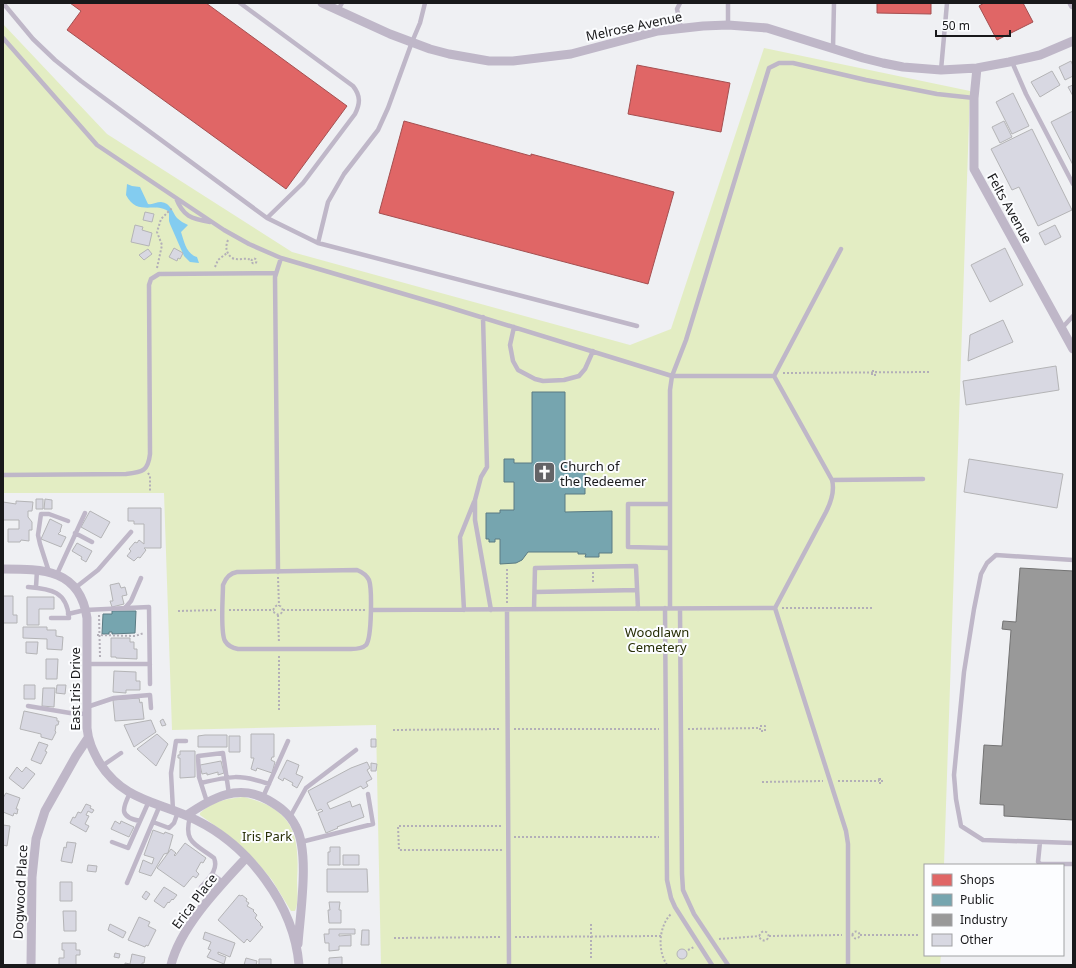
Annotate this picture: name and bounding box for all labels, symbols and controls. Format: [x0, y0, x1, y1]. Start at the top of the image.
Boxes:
street label: Melrose Avenue [584, 7, 684, 45]
scale bar [936, 12, 1010, 38]
text: 50 m [942, 17, 970, 34]
street label: Felts Avenue [983, 170, 1037, 246]
place label: Church of the Redeemer [560, 457, 647, 490]
church icon: Church of the Redeemer [532, 460, 558, 486]
park label: Woodlawn Cemetery [625, 623, 689, 656]
street label: East Iris Drive [66, 647, 84, 731]
park label: Iris Park [242, 827, 292, 845]
street label: Dogwood Place [9, 844, 31, 940]
legend [924, 864, 1064, 956]
street label: Erica Place [167, 870, 221, 932]
text: Shops [960, 871, 995, 888]
text: Public [960, 891, 994, 908]
text: Industry [960, 911, 1008, 928]
text: Other [960, 931, 993, 948]

